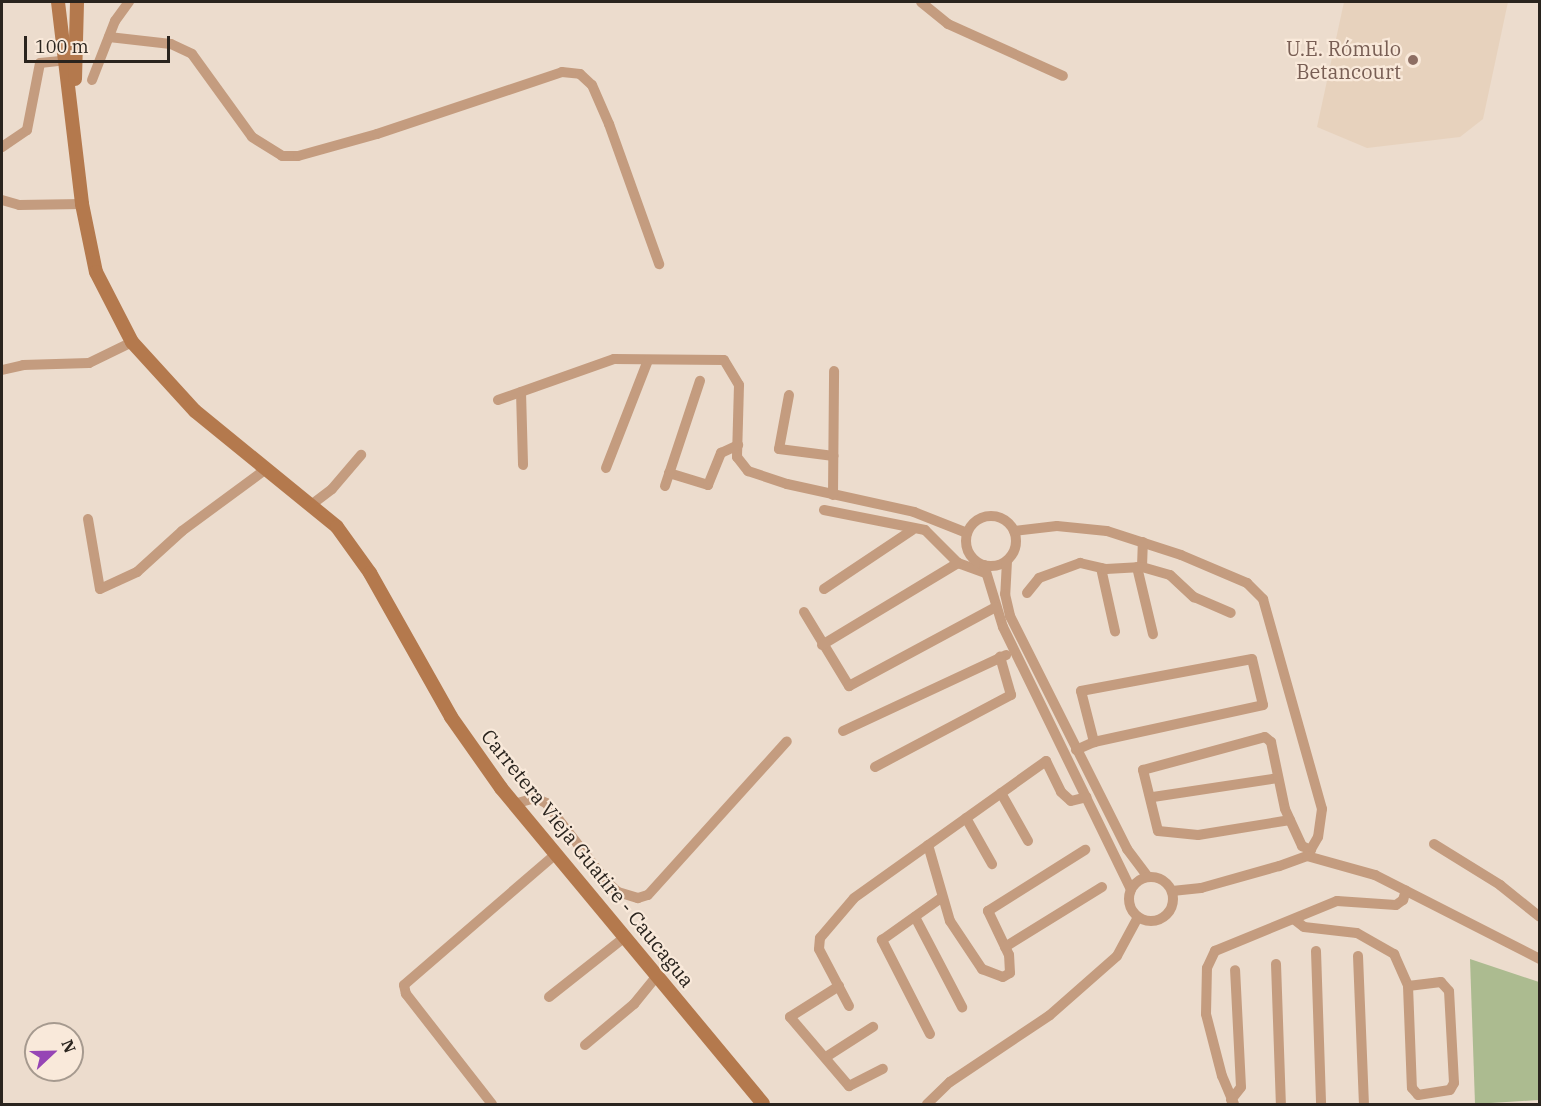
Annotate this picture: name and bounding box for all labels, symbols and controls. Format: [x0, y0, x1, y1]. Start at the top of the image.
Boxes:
scale bar [27, 24, 172, 62]
text: 100 m [35, 35, 89, 58]
place label: U.E. Rómulo Betancourt [1286, 36, 1401, 83]
marker: U.E. Rómulo Betancourt [1406, 53, 1420, 67]
street label: Carretera Vieja Guatire - Caucagua [477, 724, 699, 992]
north arrow [24, 1022, 84, 1082]
text: N [57, 1036, 80, 1056]

